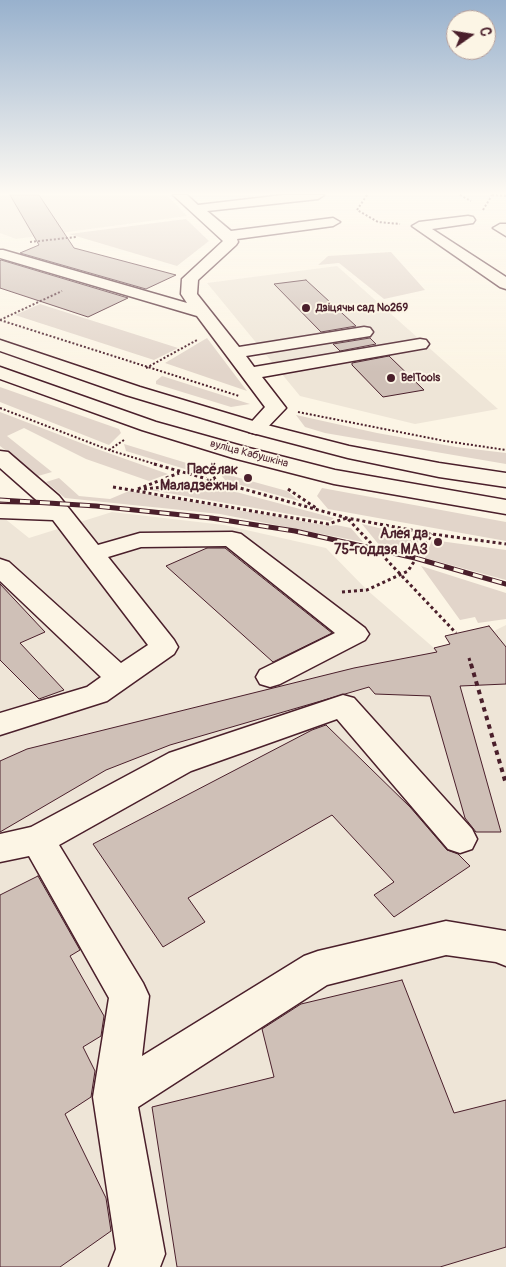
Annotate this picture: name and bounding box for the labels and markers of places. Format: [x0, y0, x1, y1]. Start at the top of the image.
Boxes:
place label: Дзіцячы сад №269 [316, 301, 408, 315]
marker: Дзіцячы сад №269 [300, 302, 312, 314]
place label: BelTools [401, 371, 440, 385]
marker: BelTools [385, 372, 397, 384]
place label: Пасёлак Маладзёжны [160, 462, 238, 494]
marker: Пасёлак Маладзёжны [242, 472, 254, 484]
place label: Алея да 75-годдзя МАЗ [334, 526, 428, 558]
marker: Алея да 75-годдзя МАЗ [432, 536, 444, 548]

